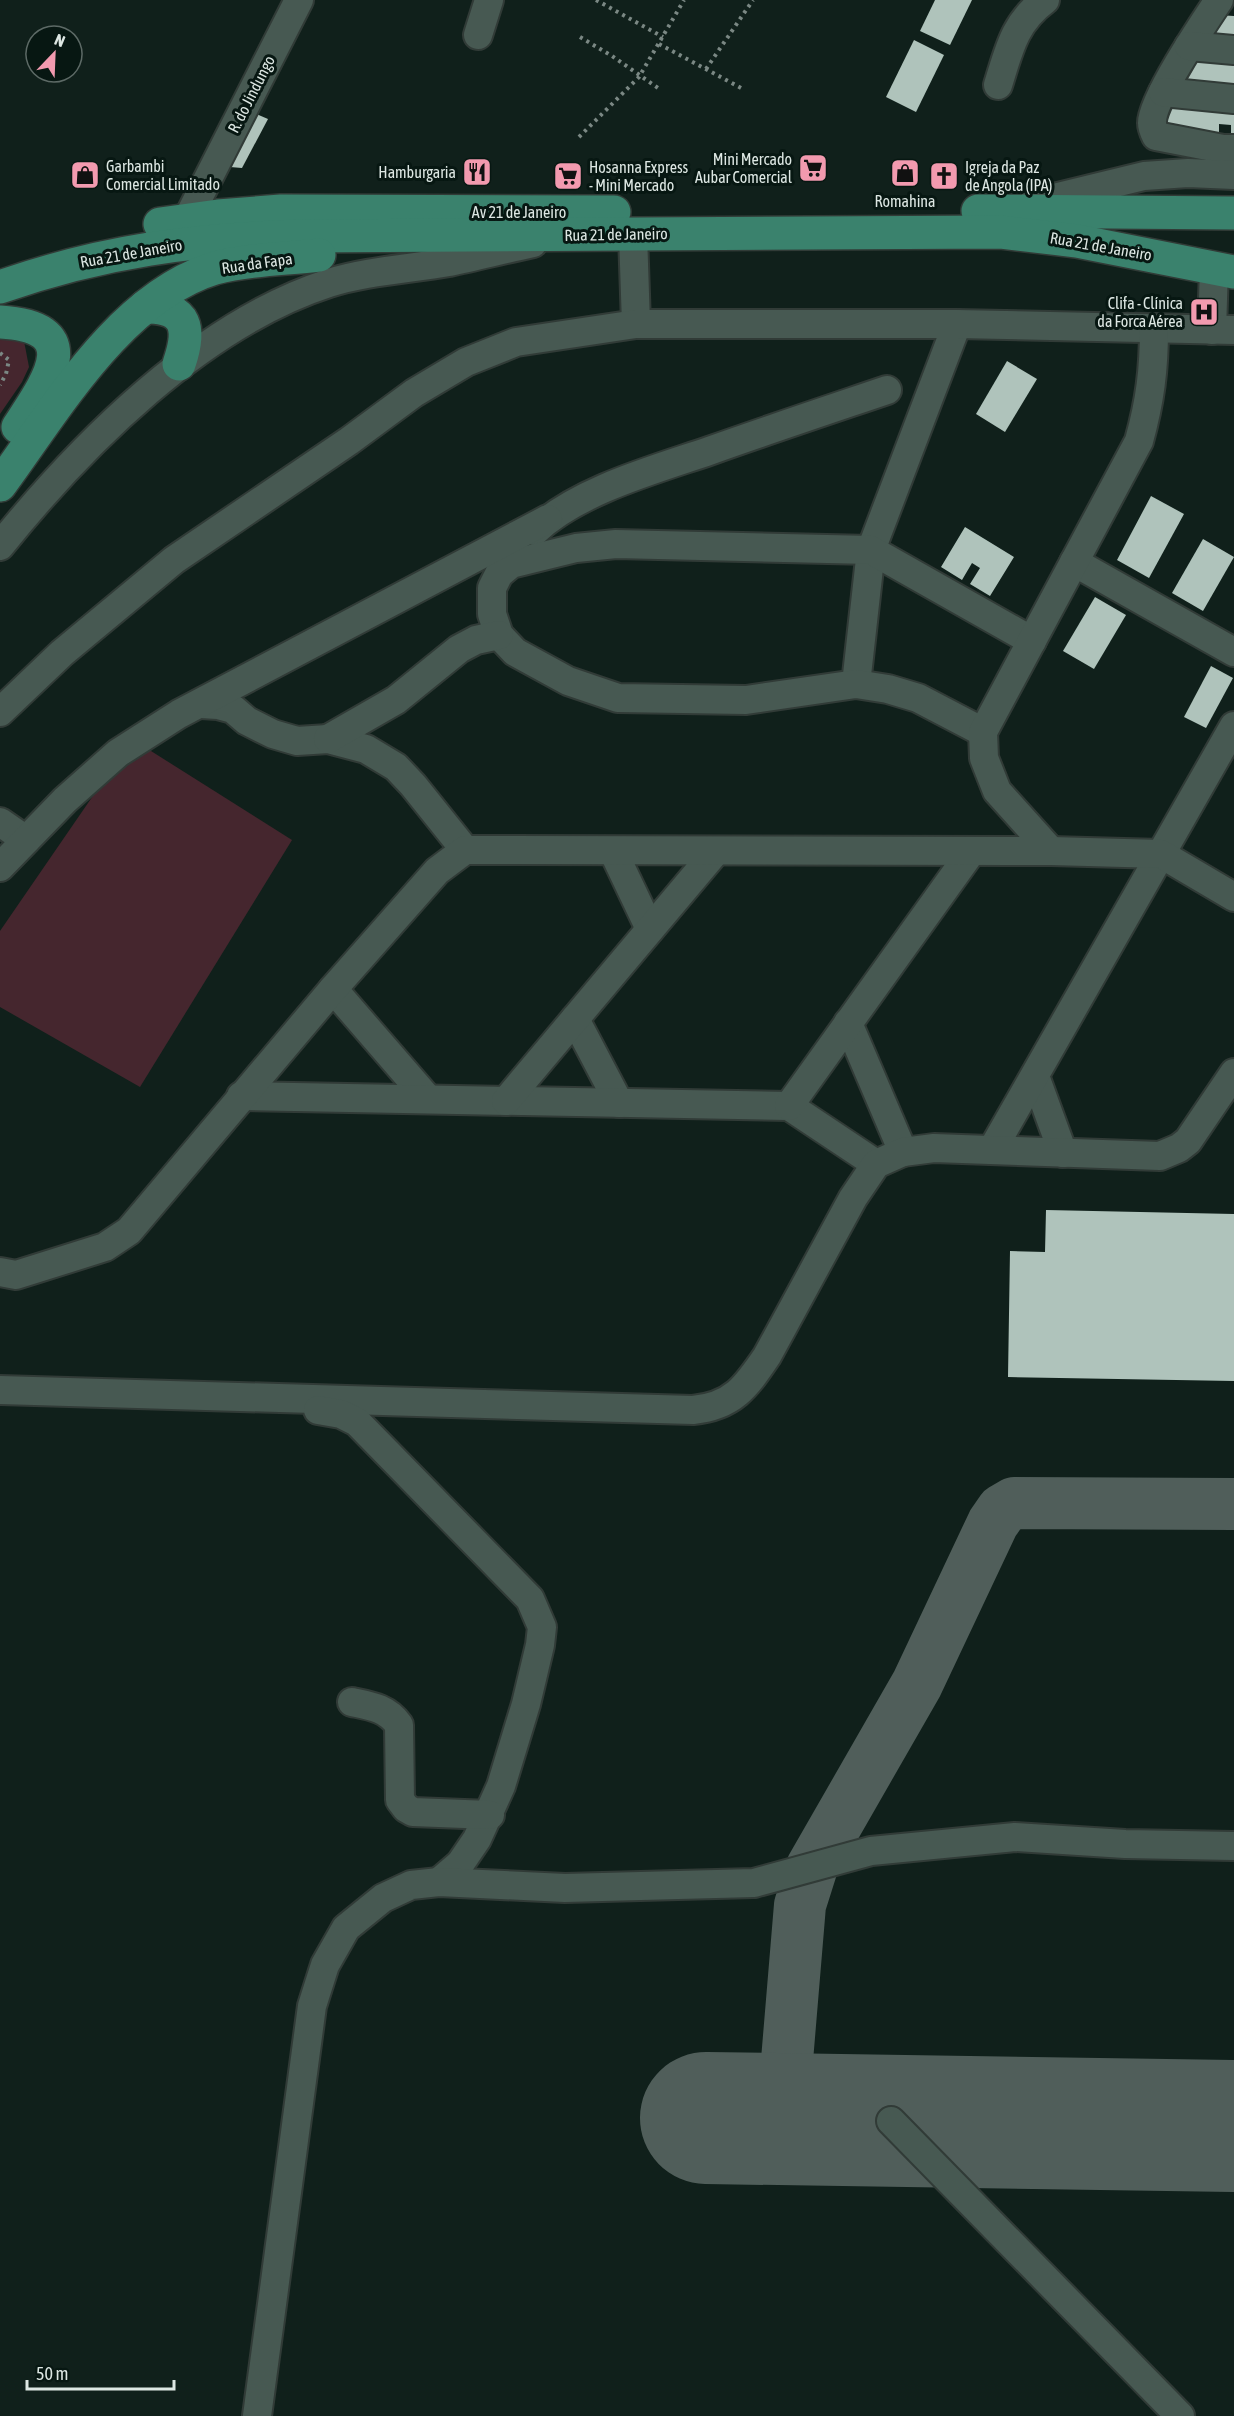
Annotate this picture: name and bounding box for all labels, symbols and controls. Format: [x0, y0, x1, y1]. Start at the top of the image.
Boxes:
north arrow [24, 24, 84, 84]
text: N [52, 30, 68, 50]
street label: R. do Jindungo [224, 52, 279, 136]
place label: Mini Mercado Aubar Comercial [695, 150, 793, 186]
supermarket icon: Mini Mercado Aubar Comercial [797, 152, 829, 184]
restaurant icon: Hamburgaria [461, 156, 493, 188]
place label: Garbambi Comercial Limitado [106, 157, 220, 193]
shop icon: Romahina [889, 157, 921, 189]
place label: Hosanna Express - Mini Mercado [589, 158, 689, 194]
place label: Igreja da Paz de Angola (IPA) [965, 158, 1053, 195]
shop icon: Garbambi Comercial Limitado [69, 159, 101, 191]
supermarket icon: Hosanna Express - Mini Mercado [552, 160, 584, 192]
church icon: Igreja da Paz de Angola (IPA) [928, 160, 960, 192]
place label: Hamburgaria [378, 163, 456, 182]
place label: Romahina [874, 192, 936, 210]
street label: Av 21 de Janeiro [472, 203, 566, 221]
street label: Rua 21 de Janeiro [564, 224, 668, 244]
street label: Rua 21 de Janeiro [1049, 228, 1153, 264]
street label: Rua 21 de Janeiro [79, 235, 183, 271]
street label: Rua da Fapa [221, 249, 294, 278]
place label: Clifa - Clínica da Forca Aérea [1097, 294, 1183, 330]
hospital icon: Clifa - Clínica da Forca Aérea [1188, 296, 1220, 328]
scale bar [27, 2353, 174, 2391]
text: 50 m [36, 2363, 68, 2384]

